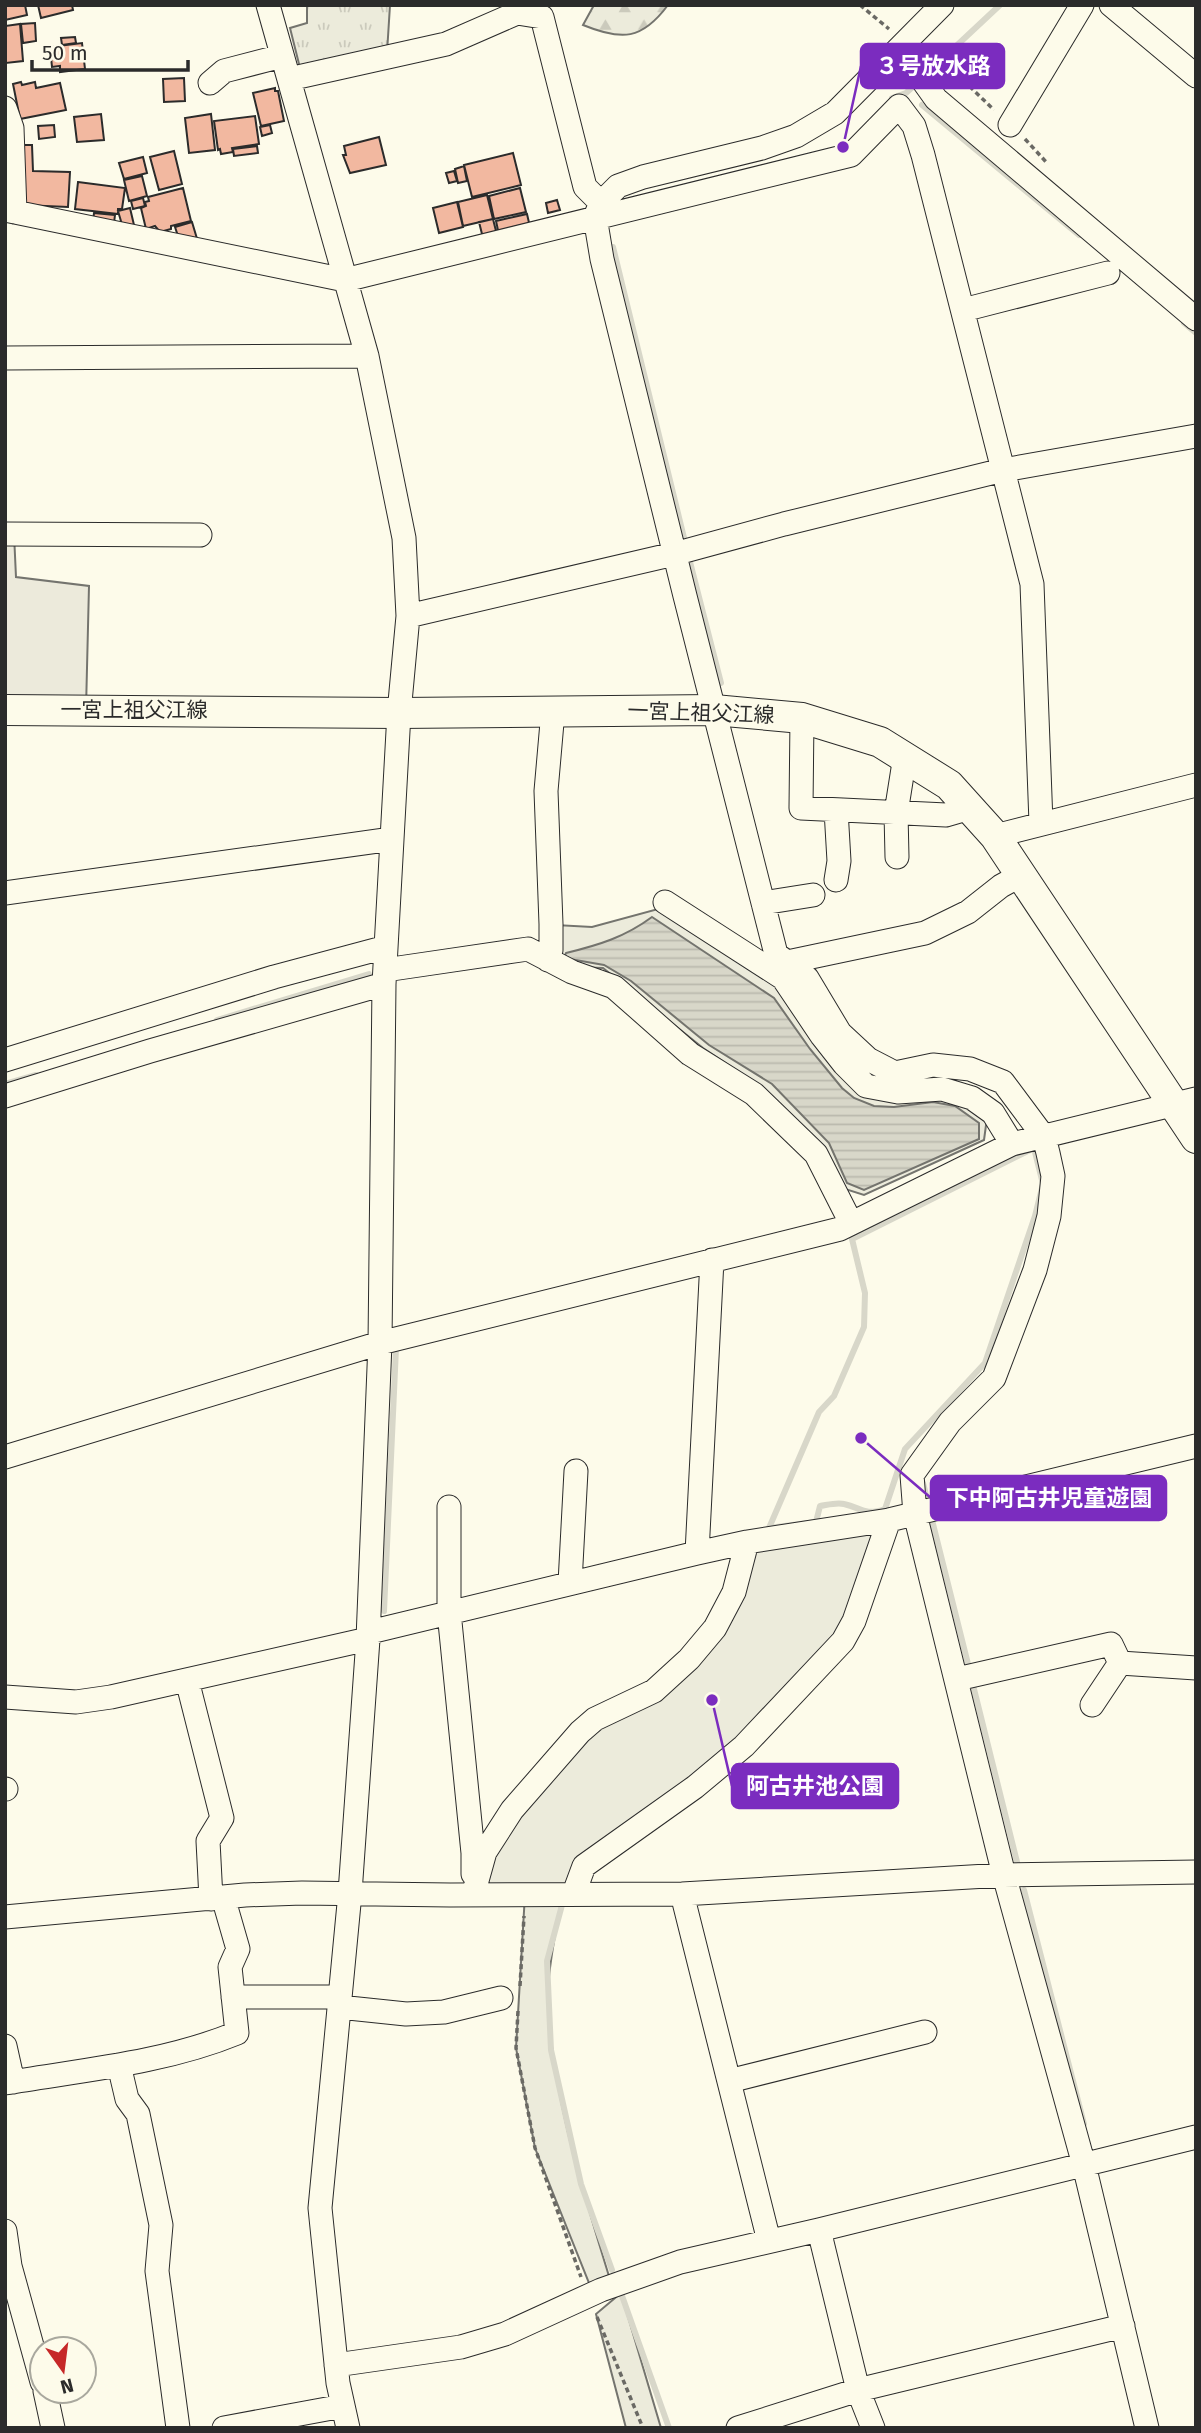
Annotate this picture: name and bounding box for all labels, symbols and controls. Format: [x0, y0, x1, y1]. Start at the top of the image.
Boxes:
scale bar [32, 28, 187, 72]
text: 50 m [42, 40, 88, 66]
callout: ３号放水路 [861, 44, 1004, 88]
text: ３号放水路 [876, 52, 991, 80]
street label: 一宮上祖父江線 [61, 697, 208, 723]
street label: 一宮上祖父江線 [627, 697, 775, 729]
callout: 下中阿古井児童遊園 [931, 1476, 1166, 1520]
text: 下中阿古井児童遊園 [946, 1484, 1153, 1512]
callout: 阿古井池公園 [732, 1764, 898, 1808]
text: 阿古井池公園 [746, 1772, 884, 1800]
north arrow [28, 2335, 98, 2405]
text: N [58, 2373, 76, 2399]

